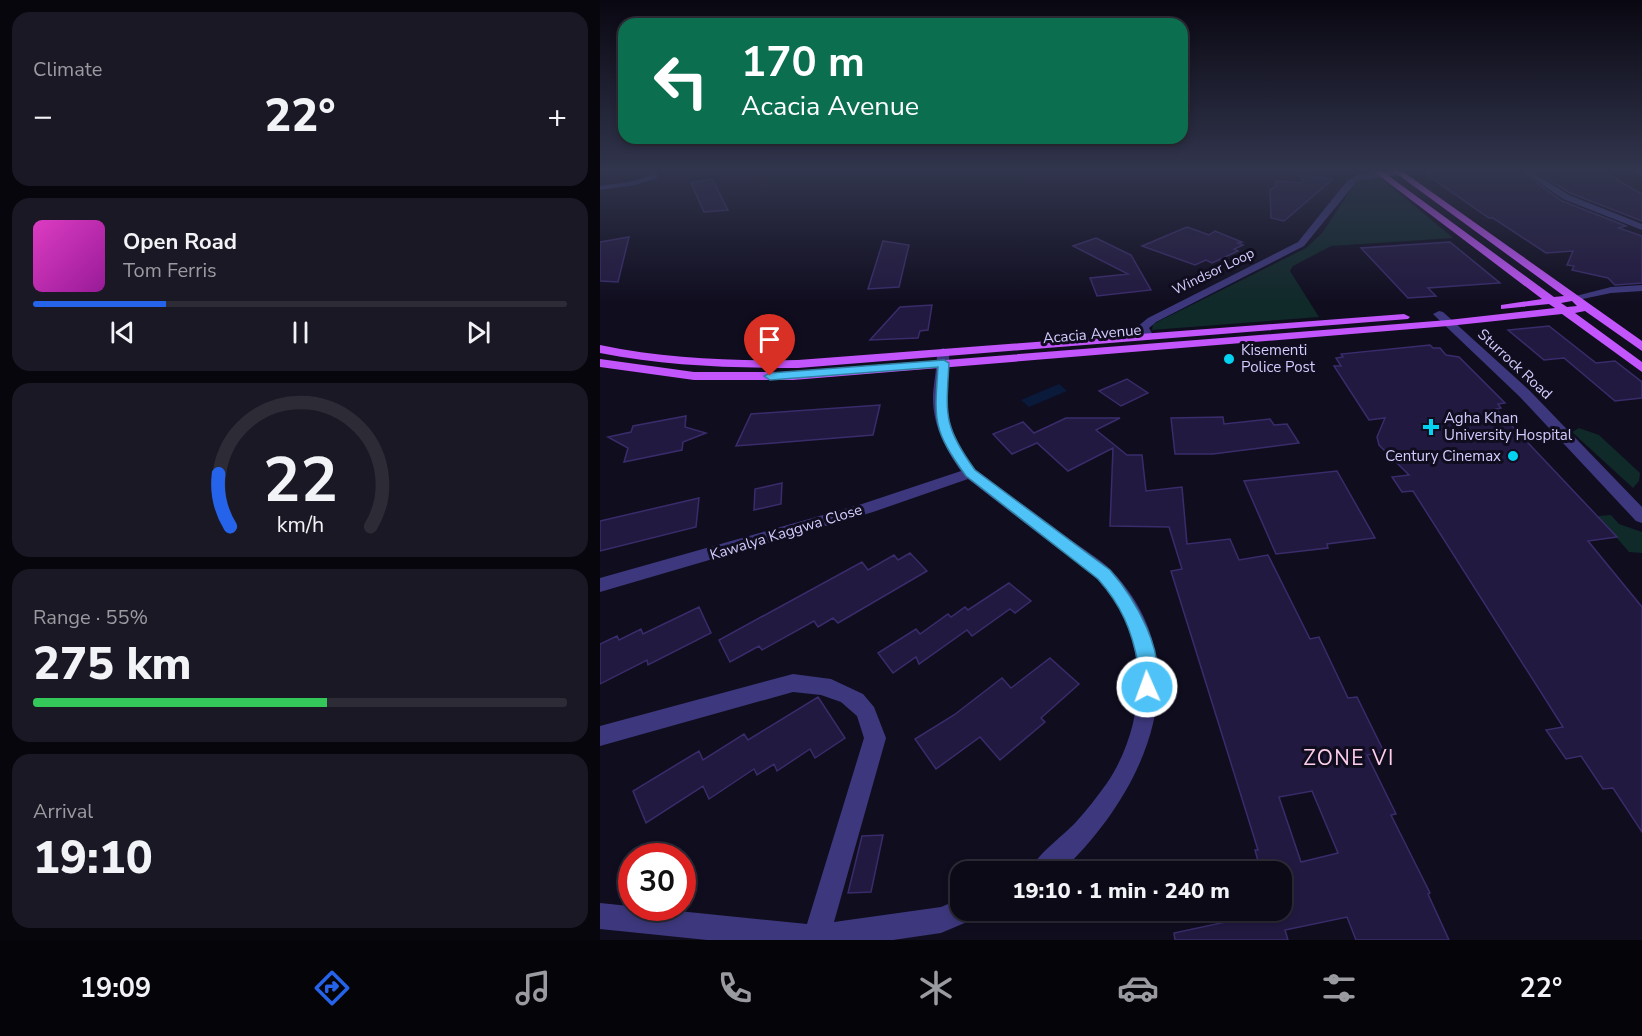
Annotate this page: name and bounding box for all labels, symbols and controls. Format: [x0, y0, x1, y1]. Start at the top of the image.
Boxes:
text: 170 m [741, 34, 865, 91]
icon: left [642, 42, 720, 120]
text: Climate [33, 56, 102, 83]
text: 22° [264, 86, 336, 147]
text: Acacia Avenue [741, 88, 919, 125]
text: − [33, 94, 53, 139]
text: + [547, 94, 567, 139]
text: Open Road [123, 227, 237, 257]
street label: Windsor Loop [1169, 243, 1257, 300]
text: Tom Ferris [123, 257, 217, 284]
pin [744, 314, 795, 376]
icon: previous [106, 316, 139, 349]
icon: pause [284, 316, 317, 349]
icon: next [462, 316, 495, 349]
street label: Acacia Avenue [1042, 320, 1142, 348]
icon: arrive [753, 323, 786, 356]
street label: Sturrock Road [1473, 324, 1557, 404]
place label: Kisementi Police Post [1241, 340, 1316, 377]
marker: Kisementi Police Post [1222, 352, 1236, 366]
place label: Agha Khan University Hospital [1444, 408, 1573, 445]
marker: Agha Khan University Hospital [1422, 418, 1440, 436]
text: 22 [263, 438, 337, 523]
place label: Century Cinemax [1385, 446, 1501, 466]
marker: Century Cinemax [1506, 449, 1520, 463]
street label: Kawalya Kaggwa Close [707, 499, 865, 565]
text: km/h [276, 510, 324, 540]
text: Range · 55% [33, 604, 148, 631]
text: 275 km [33, 634, 192, 695]
position arrow [1115, 655, 1179, 719]
district label: ZONE VI [1303, 744, 1395, 772]
text: Arrival [33, 798, 93, 825]
text: 19:10 [33, 828, 153, 889]
speed limit sign: 30 [618, 843, 696, 921]
text: 19:10 · 1 min · 240 m [1012, 876, 1230, 906]
icon: directions [311, 967, 353, 1009]
icon: music [512, 967, 554, 1009]
icon: phone [714, 967, 756, 1009]
icon: climate [915, 967, 957, 1009]
icon: car [1117, 967, 1159, 1009]
icon: filters [1318, 967, 1360, 1009]
text: 19:09 [80, 970, 151, 1007]
text: 22° [1520, 970, 1562, 1007]

